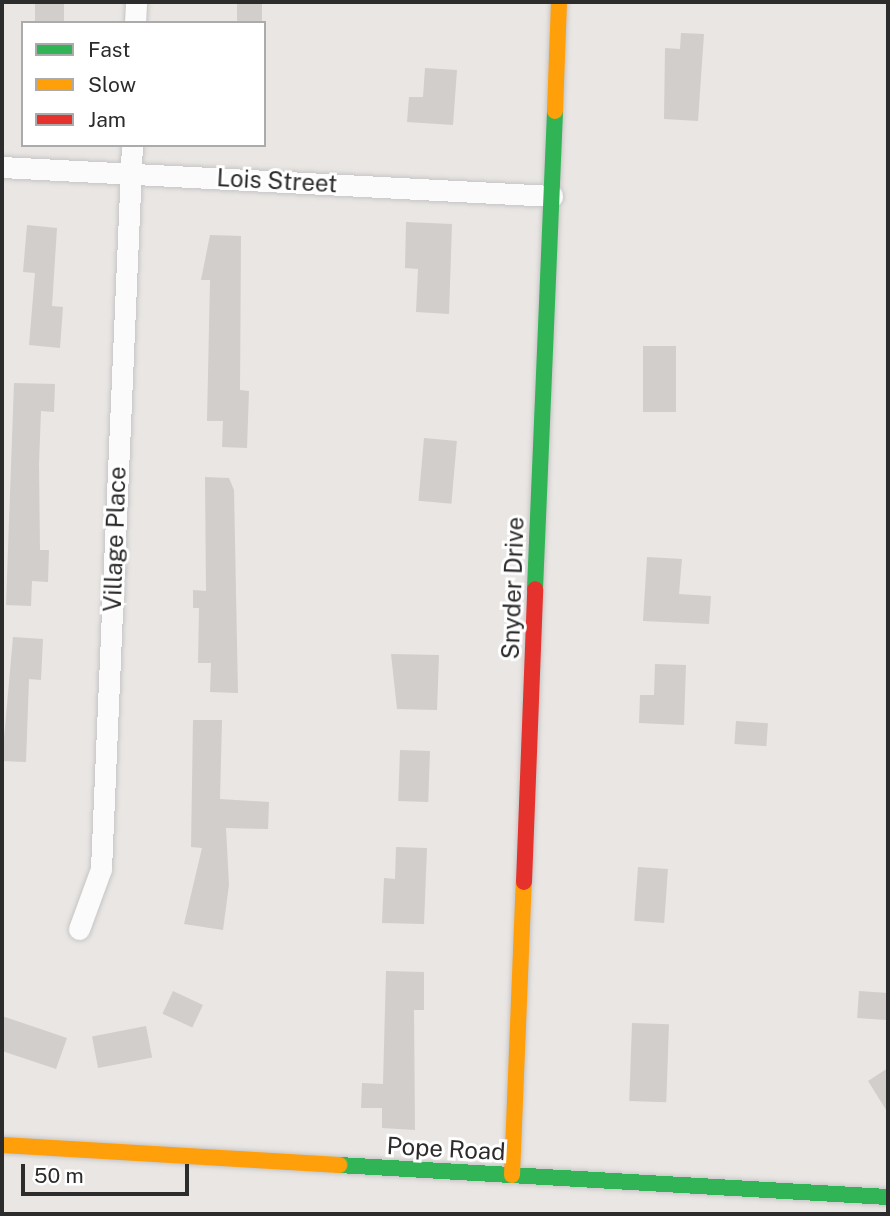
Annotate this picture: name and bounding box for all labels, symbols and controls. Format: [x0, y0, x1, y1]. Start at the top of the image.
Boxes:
legend [21, 21, 266, 147]
text: Fast [88, 37, 130, 62]
text: Slow [88, 72, 136, 97]
text: Jam [88, 107, 126, 132]
street label: Lois Street [216, 163, 338, 199]
street label: Village Place [98, 466, 132, 612]
street label: Snyder Drive [496, 516, 530, 660]
street label: Pope Road [386, 1132, 506, 1166]
scale bar [24, 1150, 192, 1194]
text: 50 m [34, 1163, 84, 1188]

